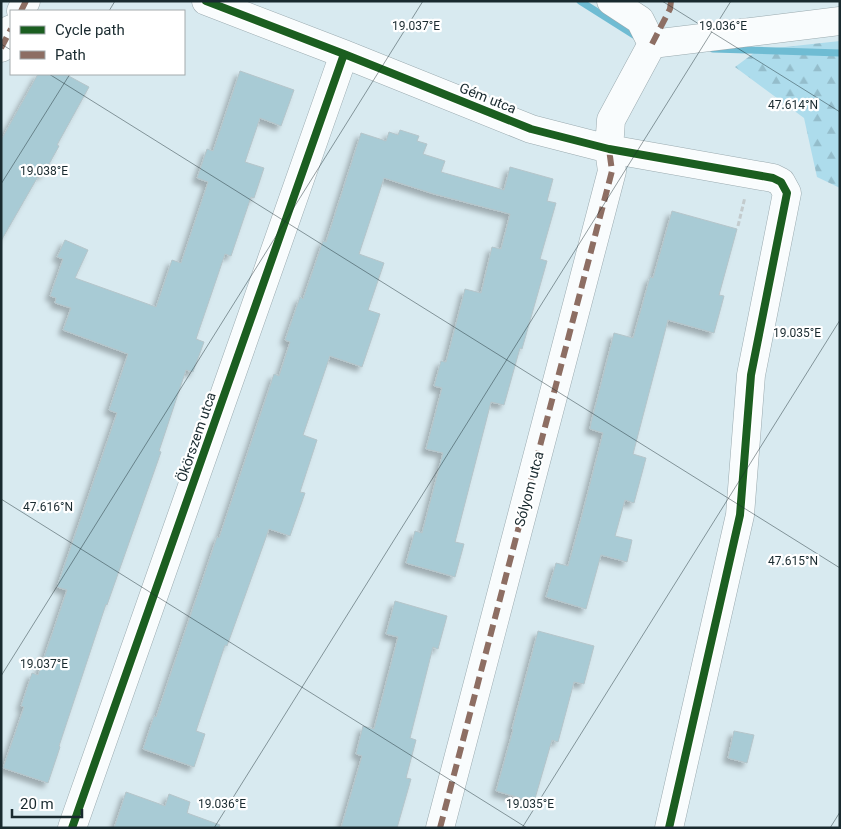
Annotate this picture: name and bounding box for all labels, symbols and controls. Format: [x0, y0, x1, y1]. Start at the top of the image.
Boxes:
legend [10, 10, 185, 75]
text: 19.037°E [392, 19, 440, 33]
text: 19.036°E [699, 19, 747, 33]
text: Cycle path [55, 21, 125, 39]
text: Path [55, 46, 86, 64]
street label: Gém utca [457, 79, 519, 117]
text: 47.614°N [768, 98, 818, 112]
text: 19.038°E [20, 164, 68, 178]
text: 19.035°E [773, 326, 821, 340]
street label: Ökörszem utca [173, 390, 219, 484]
street label: Sólyom utca [511, 450, 547, 528]
text: 47.616°N [23, 500, 73, 514]
text: 47.615°N [768, 554, 818, 568]
text: 19.037°E [20, 657, 68, 671]
scale bar [12, 786, 82, 818]
text: 20 m [20, 795, 54, 813]
text: 19.036°E [198, 797, 246, 811]
text: 19.035°E [506, 797, 554, 811]

